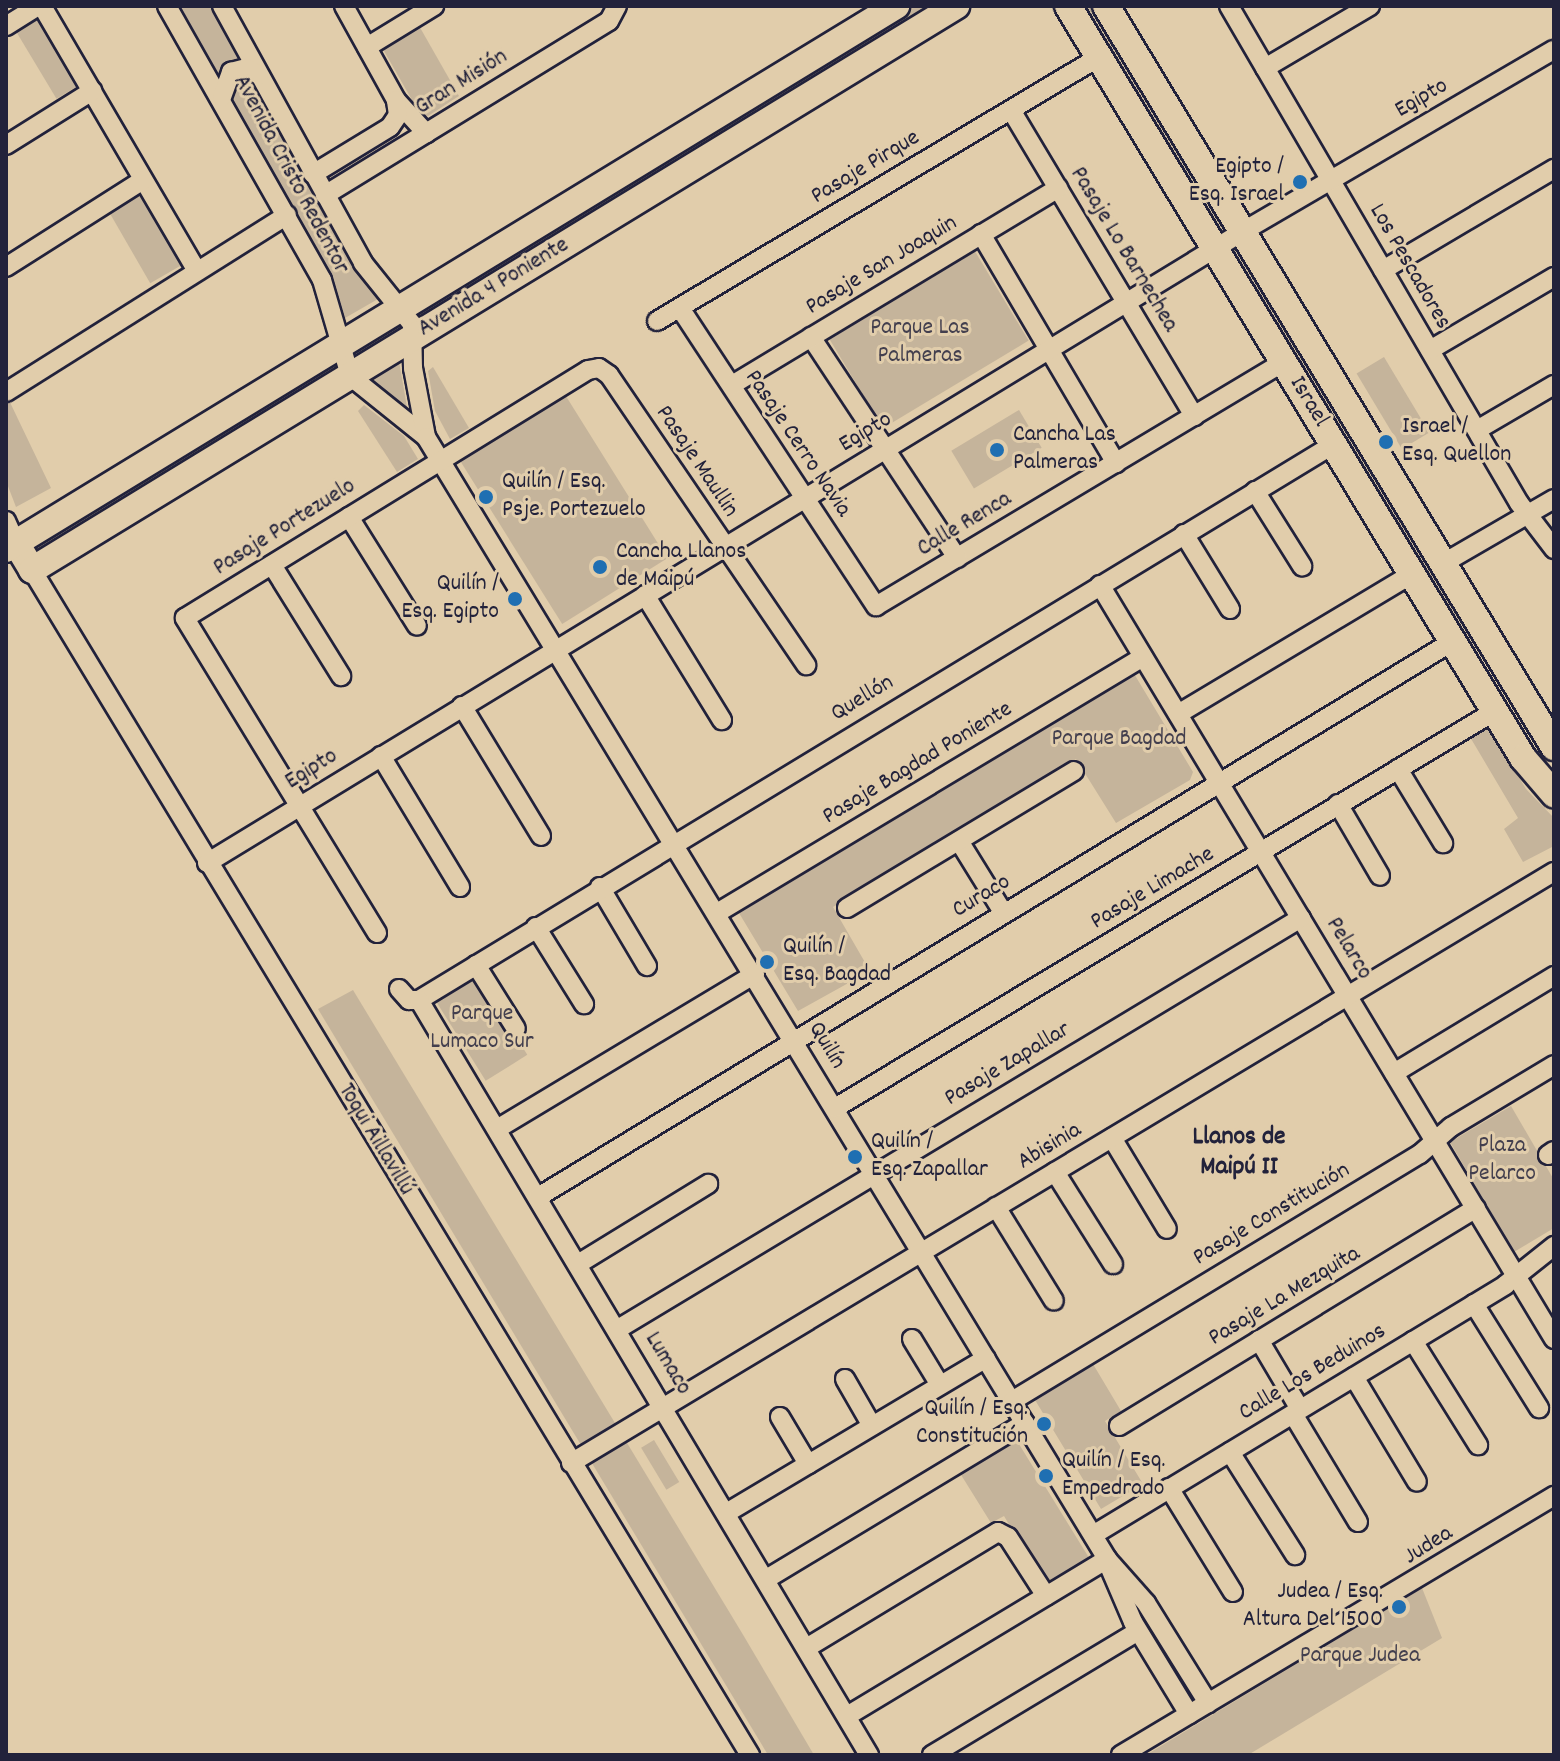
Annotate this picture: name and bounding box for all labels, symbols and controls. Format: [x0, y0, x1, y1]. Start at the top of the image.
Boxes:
street label: Gran Misión [410, 43, 514, 123]
street label: Avenida Cristo Redentor [225, 71, 355, 279]
street label: Egipto [1390, 72, 1454, 126]
street label: Pasaje Pirque [806, 124, 926, 212]
place label: Egipto / Esq. Israel [1189, 154, 1284, 210]
street label: Pasaje Lo Barnechea [1062, 162, 1184, 338]
marker: Egipto / Esq. Israel [1291, 173, 1309, 191]
street label: Los Pescadores [1362, 199, 1456, 335]
street label: Pasaje San Joaquin [801, 210, 963, 322]
street label: Avenida 4 Poniente [413, 232, 575, 344]
park label: Parque Las Palmeras [870, 315, 970, 371]
street label: Pasaje Cerro Navia [737, 365, 857, 523]
street label: Israel [1282, 371, 1334, 433]
street label: Pasaje Maullin [648, 401, 744, 523]
street label: Egipto [834, 406, 898, 460]
place label: Israel / Esq. Quellon [1402, 414, 1511, 470]
place label: Cancha Las Palmeras [1013, 422, 1116, 478]
marker: Israel / Esq. Quellon [1377, 433, 1395, 451]
marker: Cancha Las Palmeras [988, 441, 1006, 459]
place label: Quilín / Esq. Psje. Portezuelo [502, 469, 646, 525]
street label: Pasaje Portezuelo [209, 473, 361, 583]
street label: Calle Renca [913, 486, 1017, 564]
marker: Quilín / Esq. Psje. Portezuelo [477, 488, 495, 506]
place label: Cancha Llanos de Maipú [616, 539, 746, 595]
marker: Cancha Llanos de Maipú [591, 558, 609, 576]
place label: Quilín / Esq. Egipto [401, 571, 499, 627]
marker: Quilín / Esq. Egipto [506, 590, 524, 608]
street label: Quellón [826, 669, 900, 729]
street label: Pasaje Bagdad Poniente [818, 696, 1018, 832]
park label: Parque Bagdad [1051, 726, 1187, 754]
street label: Egipto [280, 743, 344, 797]
street label: Pasaje Limache [1086, 841, 1220, 937]
street label: Curaco [948, 869, 1016, 925]
street label: Pelarco [1318, 913, 1378, 985]
place label: Quilín / Esq. Bagdad [783, 934, 891, 990]
marker: Quilín / Esq. Bagdad [758, 953, 776, 971]
park label: Parque Lumaco Sur [430, 1001, 534, 1057]
street label: Pasaje Zapallar [940, 1016, 1076, 1114]
street label: Quilín [801, 1017, 851, 1075]
street label: Toqui Aillavillú [330, 1079, 420, 1201]
street label: Abisinia [1013, 1117, 1087, 1177]
district label: Llanos de Maipú II [1192, 1122, 1286, 1184]
place label: Quilín / Esq. Zapallar [871, 1129, 988, 1185]
park label: Plaza Pelarco [1468, 1133, 1536, 1189]
marker: Quilín / Esq. Zapallar [846, 1148, 864, 1166]
street label: Pasaje Constitución [1188, 1157, 1356, 1273]
street label: Pasaje La Mezquita [1204, 1240, 1366, 1354]
street label: Calle Los Beduinos [1234, 1318, 1392, 1428]
street label: Lumaco [637, 1327, 697, 1401]
place label: Quilín / Esq. Constitución [916, 1396, 1028, 1452]
marker: Quilín / Esq. Constitución [1035, 1415, 1053, 1433]
place label: Quilín / Esq. Empedrado [1062, 1448, 1165, 1504]
marker: Quilín / Esq. Empedrado [1037, 1467, 1055, 1485]
street label: Judea [1399, 1520, 1459, 1572]
place label: Judea / Esq. Altura Del 1500 [1243, 1579, 1383, 1635]
marker: Judea / Esq. Altura Del 1500 [1390, 1598, 1408, 1616]
park label: Parque Judea [1300, 1643, 1420, 1671]

